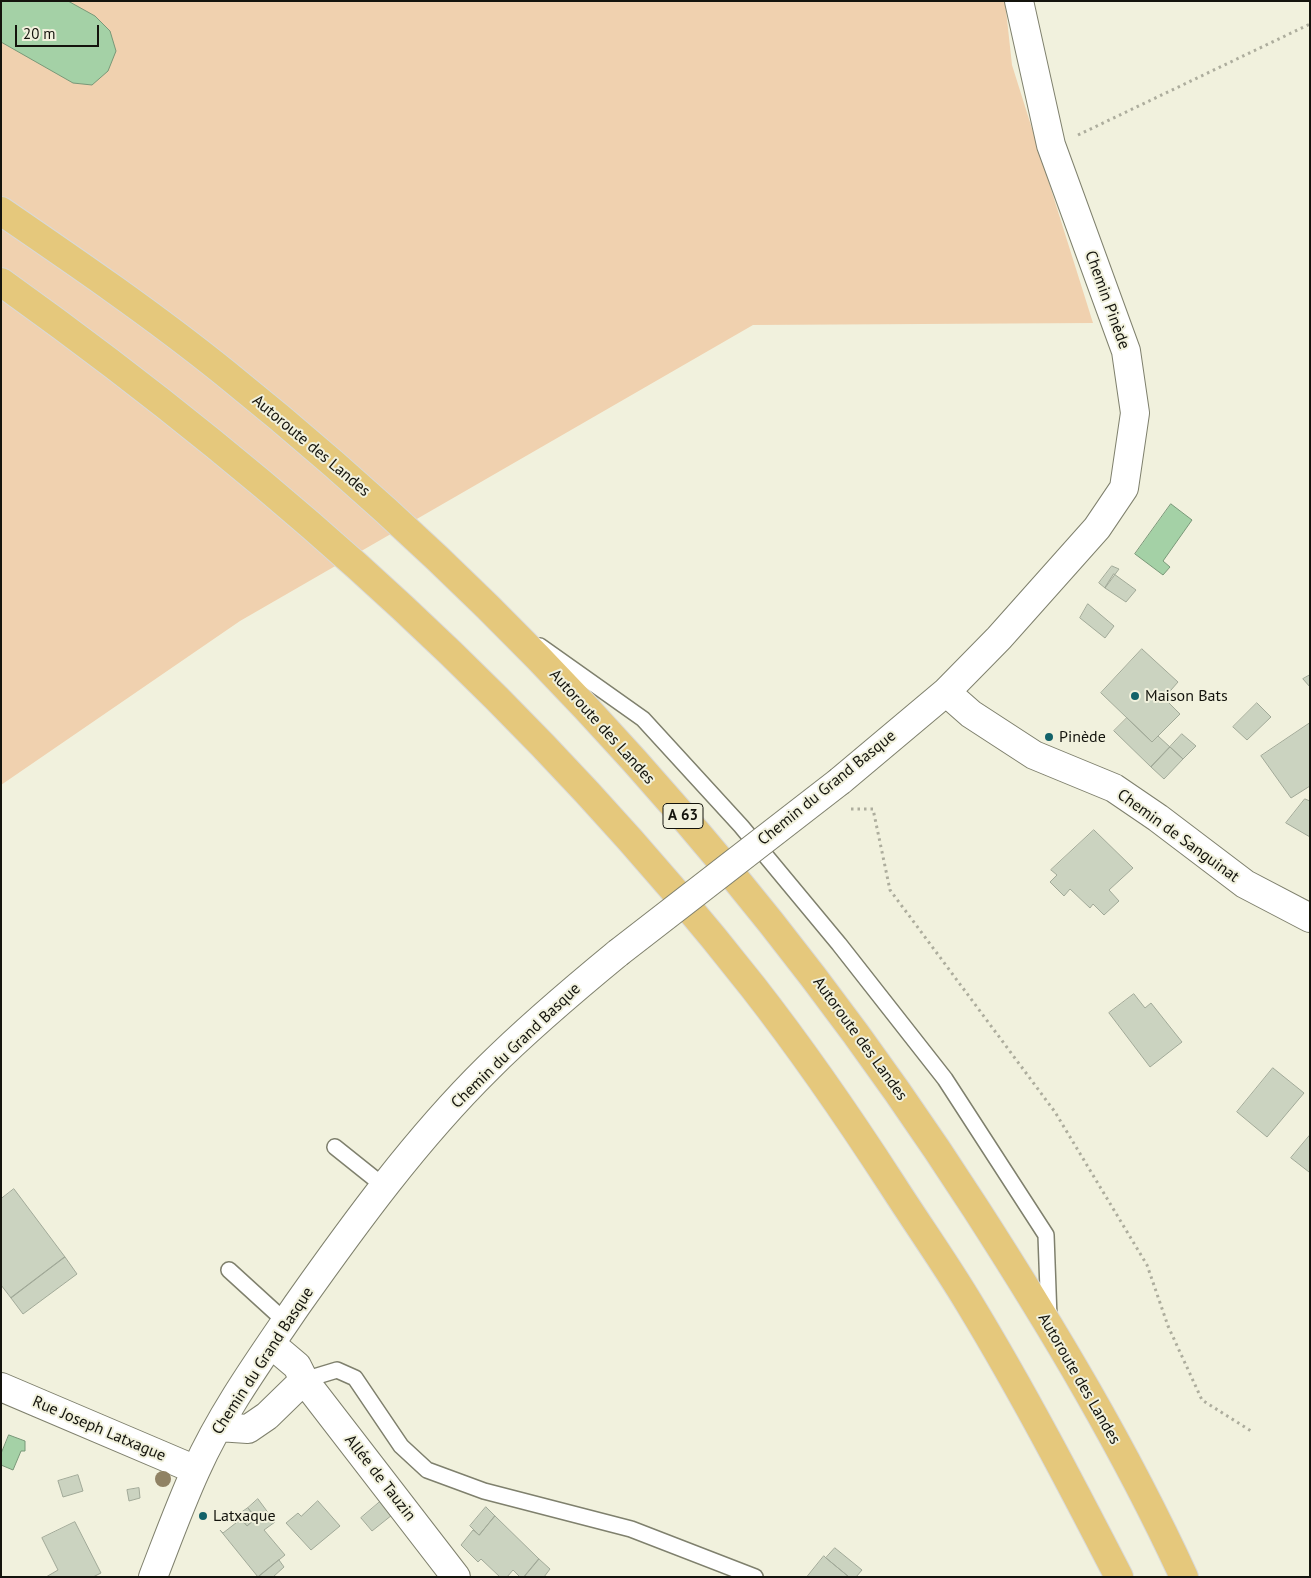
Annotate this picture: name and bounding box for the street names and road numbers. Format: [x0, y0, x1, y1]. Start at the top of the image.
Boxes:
street label: Chemin Pinède [1080, 248, 1134, 352]
street label: Autoroute des Landes [248, 391, 374, 501]
street label: Autoroute des Landes [545, 666, 659, 788]
street label: Chemin du Grand Basque [754, 726, 900, 850]
street label: Chemin de Sanguinat [1113, 785, 1243, 887]
road number: A 63 [663, 804, 703, 828]
street label: Autoroute des Landes [809, 974, 911, 1104]
street label: Chemin du Grand Basque [447, 979, 585, 1113]
street label: Chemin du Grand Basque [208, 1284, 318, 1438]
street label: Autoroute des Landes [1034, 1310, 1124, 1448]
street label: Rue Joseph Latxague [30, 1392, 168, 1466]
street label: Allée de Tauzin [340, 1431, 420, 1525]

